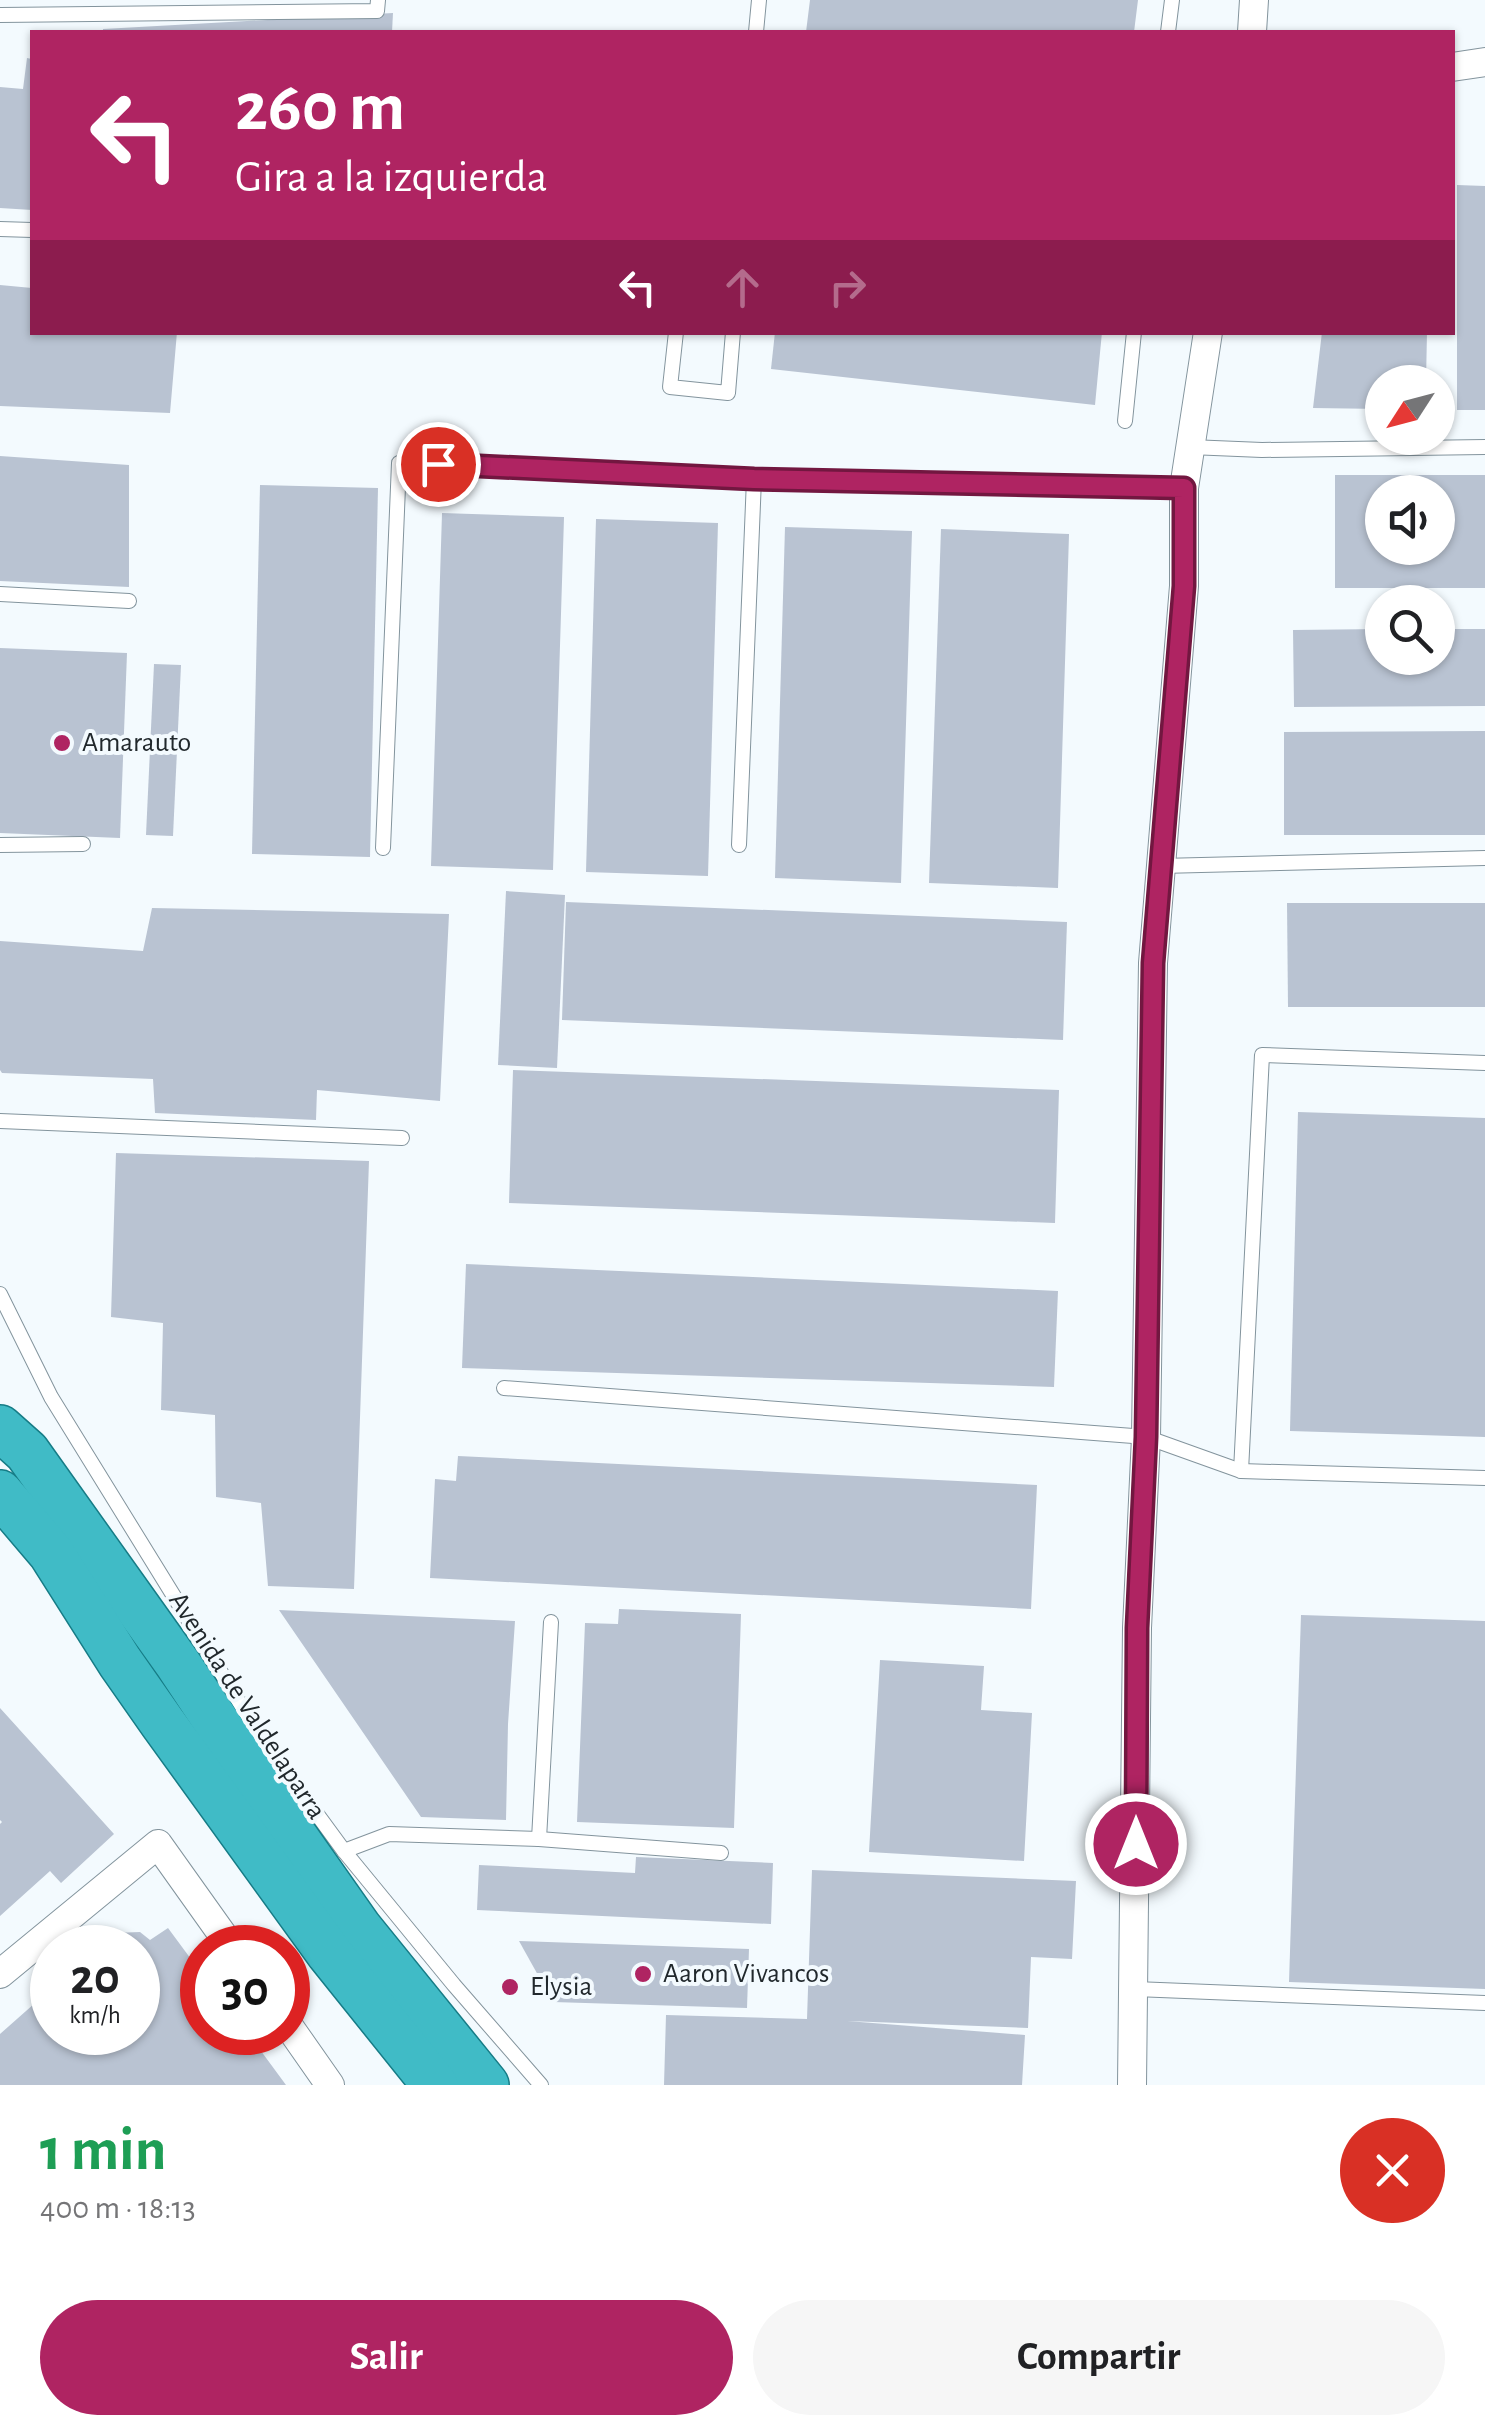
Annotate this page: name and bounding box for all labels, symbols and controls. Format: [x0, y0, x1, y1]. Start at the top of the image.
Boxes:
icon: left [70, 70, 200, 200]
text: 260 m [235, 73, 405, 143]
text: Gira a la izquierda [235, 155, 548, 200]
icon: left [610, 260, 665, 315]
icon: ahead [715, 260, 770, 315]
icon: right [820, 260, 875, 315]
north arrow [1365, 365, 1455, 455]
map controls [1365, 365, 1455, 675]
pin [396, 422, 481, 507]
icon: arrive [411, 437, 466, 492]
button: sound [1365, 475, 1455, 565]
button: search [1365, 585, 1455, 675]
place label: Amarauto [82, 729, 191, 757]
marker: Amarauto [51, 732, 73, 754]
street label: Avenida de Valdelaparra [163, 1588, 331, 1825]
position arrow [1084, 1792, 1188, 1896]
speed limit sign: 30 [180, 1925, 310, 2055]
text: 20 [70, 1953, 120, 2003]
place label: Aaron Vivancos [663, 1960, 829, 1988]
marker: Aaron Vivancos [632, 1963, 654, 1985]
place label: Elysia [530, 1973, 592, 2001]
marker: Elysia [499, 1976, 521, 1998]
text: km/h [69, 2003, 121, 2028]
button: close [1340, 2118, 1445, 2223]
text: 1 min [40, 2121, 166, 2181]
text: 400 m · 18:13 [40, 2192, 196, 2224]
button: Salir [40, 2300, 733, 2415]
button: Compartir [753, 2300, 1445, 2415]

